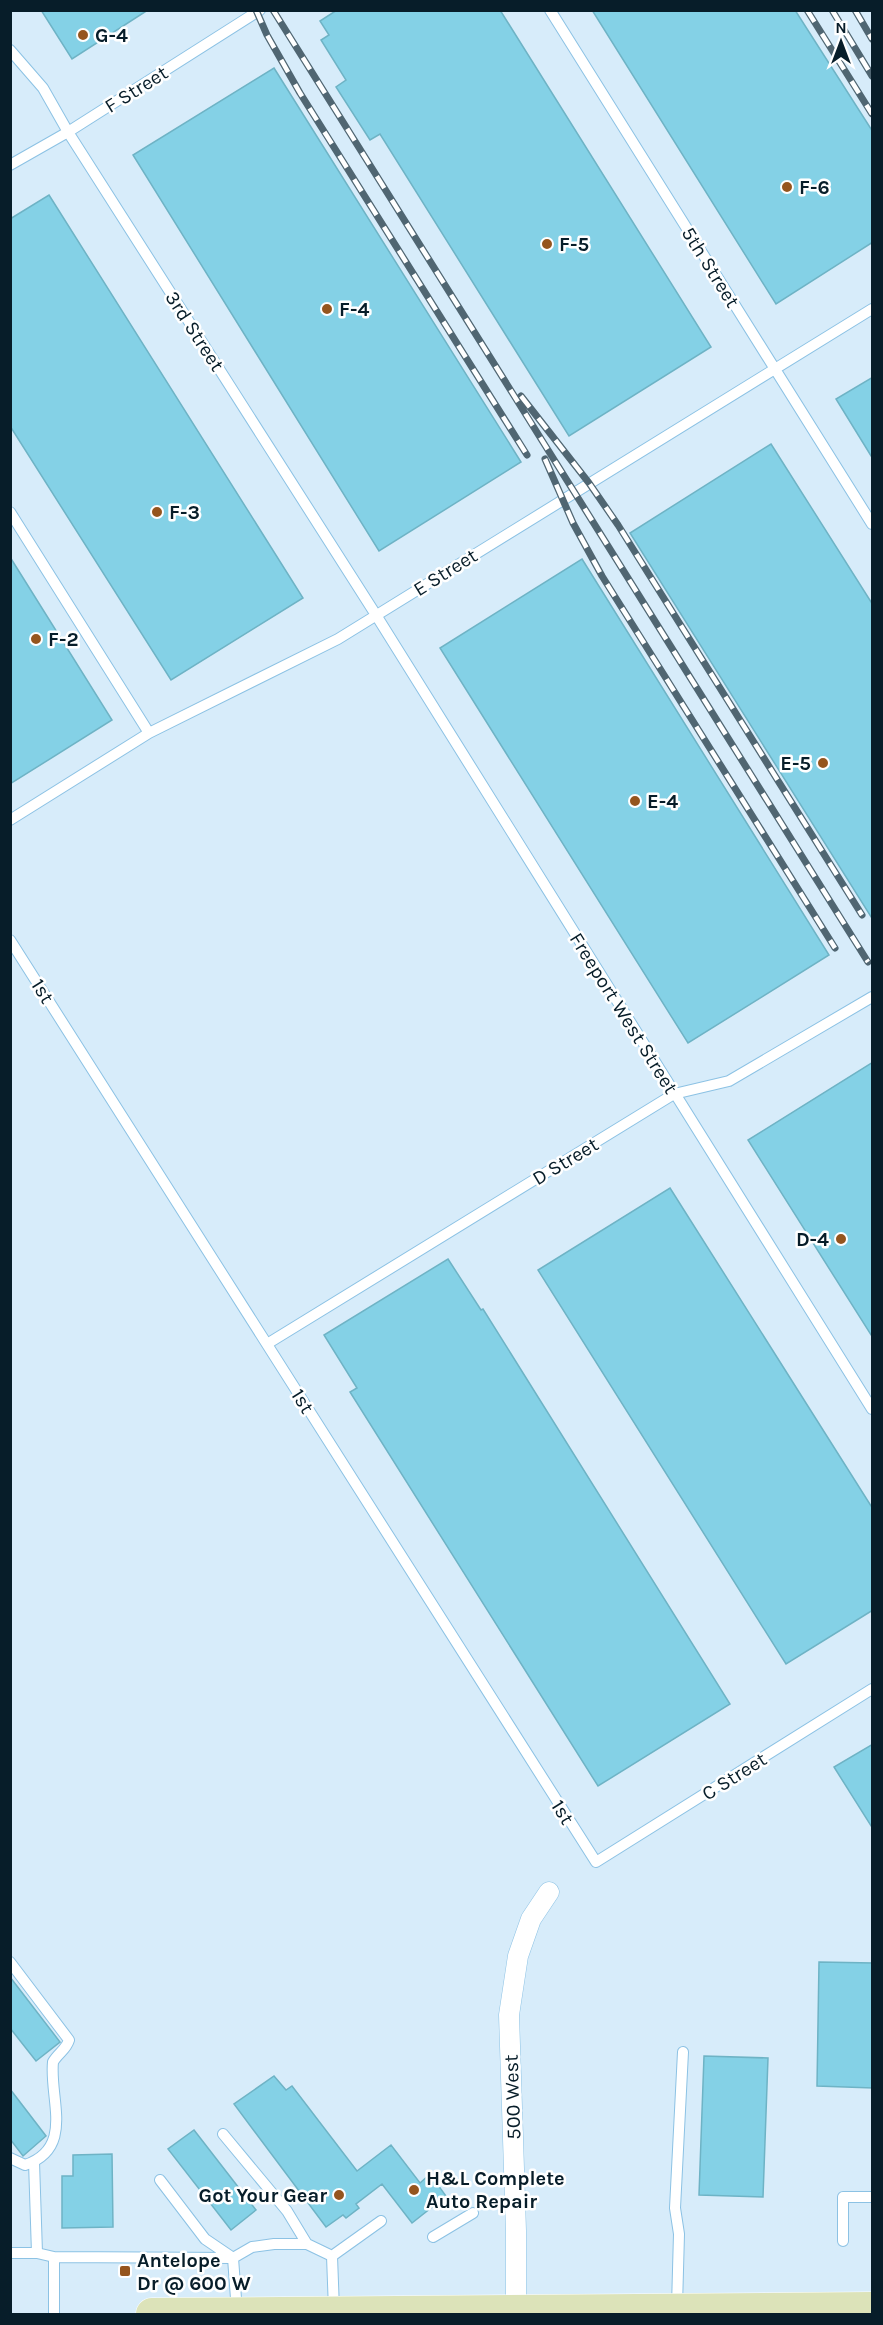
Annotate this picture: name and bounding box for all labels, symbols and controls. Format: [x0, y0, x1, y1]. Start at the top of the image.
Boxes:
north arrow [811, 12, 871, 72]
text: N [835, 18, 847, 37]
place label: G-4 [95, 24, 128, 47]
marker: G-4 [76, 28, 90, 42]
street label: F Street [100, 61, 172, 118]
place label: F-6 [799, 176, 830, 199]
marker: F-6 [780, 180, 794, 194]
street label: 5th Street [677, 223, 745, 312]
place label: F-5 [559, 233, 589, 256]
marker: F-5 [540, 237, 554, 251]
street label: 3rd Street [160, 287, 229, 376]
place label: F-4 [339, 298, 369, 321]
marker: F-4 [320, 302, 334, 316]
place label: F-3 [169, 501, 200, 524]
marker: F-3 [150, 505, 164, 519]
street label: E Street [409, 544, 482, 601]
place label: F-2 [48, 628, 79, 651]
marker: F-2 [29, 632, 43, 646]
place label: E-5 [780, 752, 811, 775]
marker: E-5 [816, 756, 830, 770]
place label: E-4 [647, 790, 678, 813]
marker: E-4 [628, 794, 642, 808]
street label: Freeport West Street [565, 928, 683, 1098]
street label: 1st [26, 975, 59, 1008]
street label: D Street [528, 1133, 603, 1190]
place label: D-4 [796, 1228, 829, 1251]
marker: D-4 [834, 1232, 848, 1246]
street label: 1st [286, 1385, 319, 1418]
street label: C Street [698, 1747, 771, 1805]
street label: 1st [546, 1796, 579, 1829]
street label: 500 West [500, 2053, 525, 2140]
place label: H&L Complete Auto Repair [426, 2167, 565, 2213]
marker: H&L Complete Auto Repair [407, 2183, 421, 2197]
place label: Got Your Gear [199, 2184, 327, 2207]
marker: Got Your Gear [332, 2188, 346, 2202]
place label: Antelope Dr @ 600 W [137, 2249, 251, 2295]
marker: Antelope Dr @ 600 W [118, 2264, 132, 2278]

